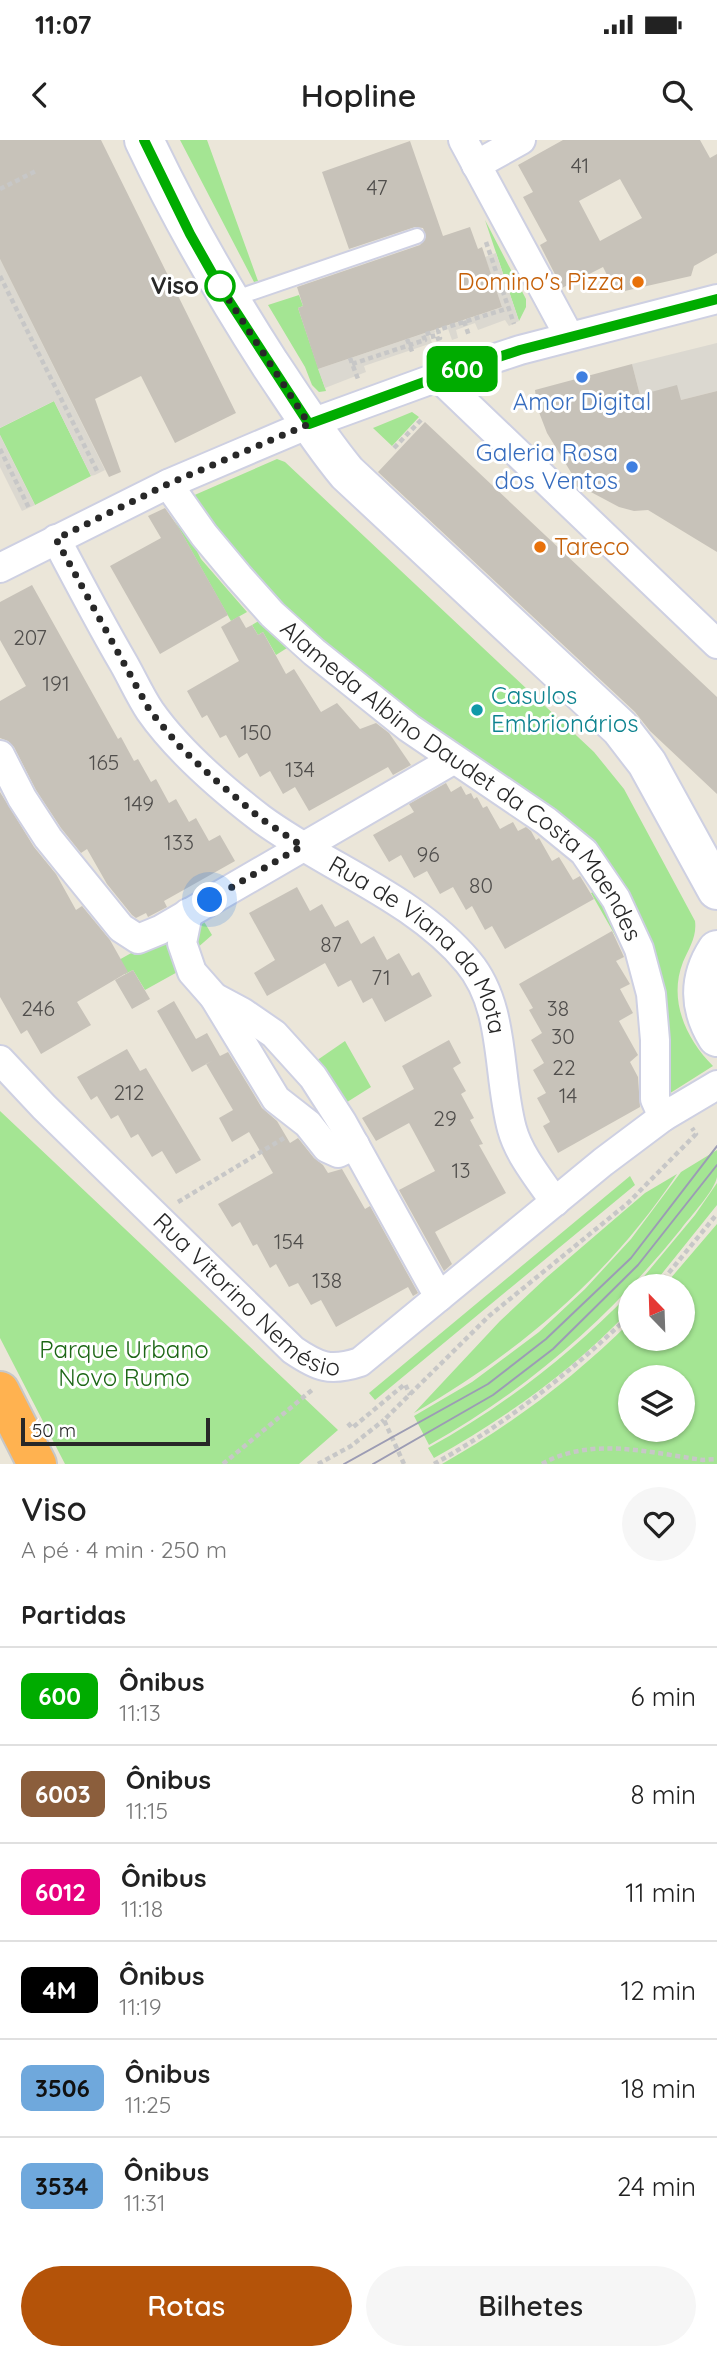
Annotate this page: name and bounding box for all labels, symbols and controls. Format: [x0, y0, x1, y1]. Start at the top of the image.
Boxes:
text: 11:07 [35, 8, 92, 41]
text: Hopline [301, 75, 416, 115]
icon: back [21, 76, 59, 114]
icon: search [658, 76, 696, 114]
house number: 41 [571, 152, 589, 178]
house number: 47 [366, 174, 388, 200]
place label: Domino's Pizza [457, 266, 624, 296]
place label: Viso [151, 270, 199, 300]
marker: Viso [205, 271, 235, 301]
marker: Domino's Pizza [630, 274, 646, 290]
line badge: 600 [422, 346, 502, 392]
text: 600 [441, 354, 483, 384]
marker: Amor Digital [574, 369, 590, 385]
place label: Amor Digital [513, 386, 651, 416]
place label: Galeria Rosa dos Ventos [476, 437, 618, 495]
marker: Galeria Rosa dos Ventos [624, 459, 640, 475]
place label: Tareco [554, 531, 630, 561]
marker: Tareco [532, 539, 548, 555]
street label: Alameda Albino Daudet da Costa Maendes [275, 613, 649, 945]
house number: 207 [13, 624, 47, 650]
house number: 191 [42, 670, 70, 696]
place label: Casulos Embrionários [491, 680, 638, 738]
marker: Casulos Embrionários [469, 702, 485, 718]
house number: 150 [240, 719, 272, 745]
house number: 165 [89, 749, 119, 775]
house number: 134 [285, 756, 315, 782]
house number: 149 [124, 790, 154, 816]
house number: 133 [164, 829, 194, 855]
house number: 96 [416, 841, 440, 867]
street label: Rua de Viana da Mota [324, 849, 513, 1036]
house number: 80 [469, 872, 493, 898]
your location [192, 882, 227, 917]
house number: 87 [320, 931, 342, 957]
house number: 71 [371, 964, 391, 990]
house number: 246 [21, 995, 55, 1021]
house number: 38 [547, 995, 569, 1021]
house number: 30 [551, 1023, 575, 1049]
house number: 22 [552, 1054, 576, 1080]
house number: 212 [113, 1079, 145, 1105]
house number: 14 [559, 1082, 577, 1108]
house number: 29 [433, 1105, 457, 1131]
house number: 13 [452, 1157, 470, 1183]
street label: Rua Vitorino Nemésio [147, 1206, 340, 1381]
house number: 154 [274, 1228, 304, 1254]
house number: 138 [312, 1267, 342, 1293]
north arrow [618, 1274, 695, 1351]
map controls [618, 1274, 695, 1442]
park label: Parque Urbano Novo Rumo [39, 1334, 209, 1392]
button: layers [618, 1365, 695, 1442]
scale bar [21, 1415, 210, 1447]
text: 50 m [32, 1418, 76, 1442]
button: heart [622, 1487, 696, 1561]
text: Viso [21, 1488, 87, 1529]
text: A pé · 4 min · 250 m [21, 1535, 227, 1564]
text: Partidas [21, 1598, 126, 1631]
text: Ônibus [119, 1665, 205, 1698]
text: 6 min [631, 1680, 696, 1713]
text: 600 [38, 1681, 81, 1711]
text: 11:13 [119, 1698, 161, 1727]
text: Ônibus [126, 1763, 211, 1796]
text: 8 min [631, 1778, 696, 1811]
text: 6003 [35, 1779, 91, 1809]
text: 11:15 [126, 1796, 168, 1825]
text: Ônibus [121, 1861, 207, 1894]
text: 11 min [625, 1876, 696, 1909]
text: 6012 [35, 1877, 86, 1907]
text: 11:18 [121, 1894, 163, 1923]
text: Ônibus [119, 1959, 205, 1992]
text: 12 min [621, 1974, 696, 2007]
text: 4M [43, 1975, 76, 2005]
text: 11:19 [119, 1992, 162, 2021]
text: Ônibus [125, 2057, 210, 2090]
text: 18 min [621, 2072, 696, 2105]
text: 3506 [35, 2073, 90, 2103]
text: 11:25 [125, 2090, 171, 2119]
text: Ônibus [124, 2155, 209, 2188]
text: 24 min [617, 2170, 696, 2203]
text: 3534 [35, 2171, 89, 2201]
text: 11:31 [124, 2188, 166, 2217]
button: Rotas [21, 2266, 352, 2346]
button: Bilhetes [366, 2266, 696, 2346]

